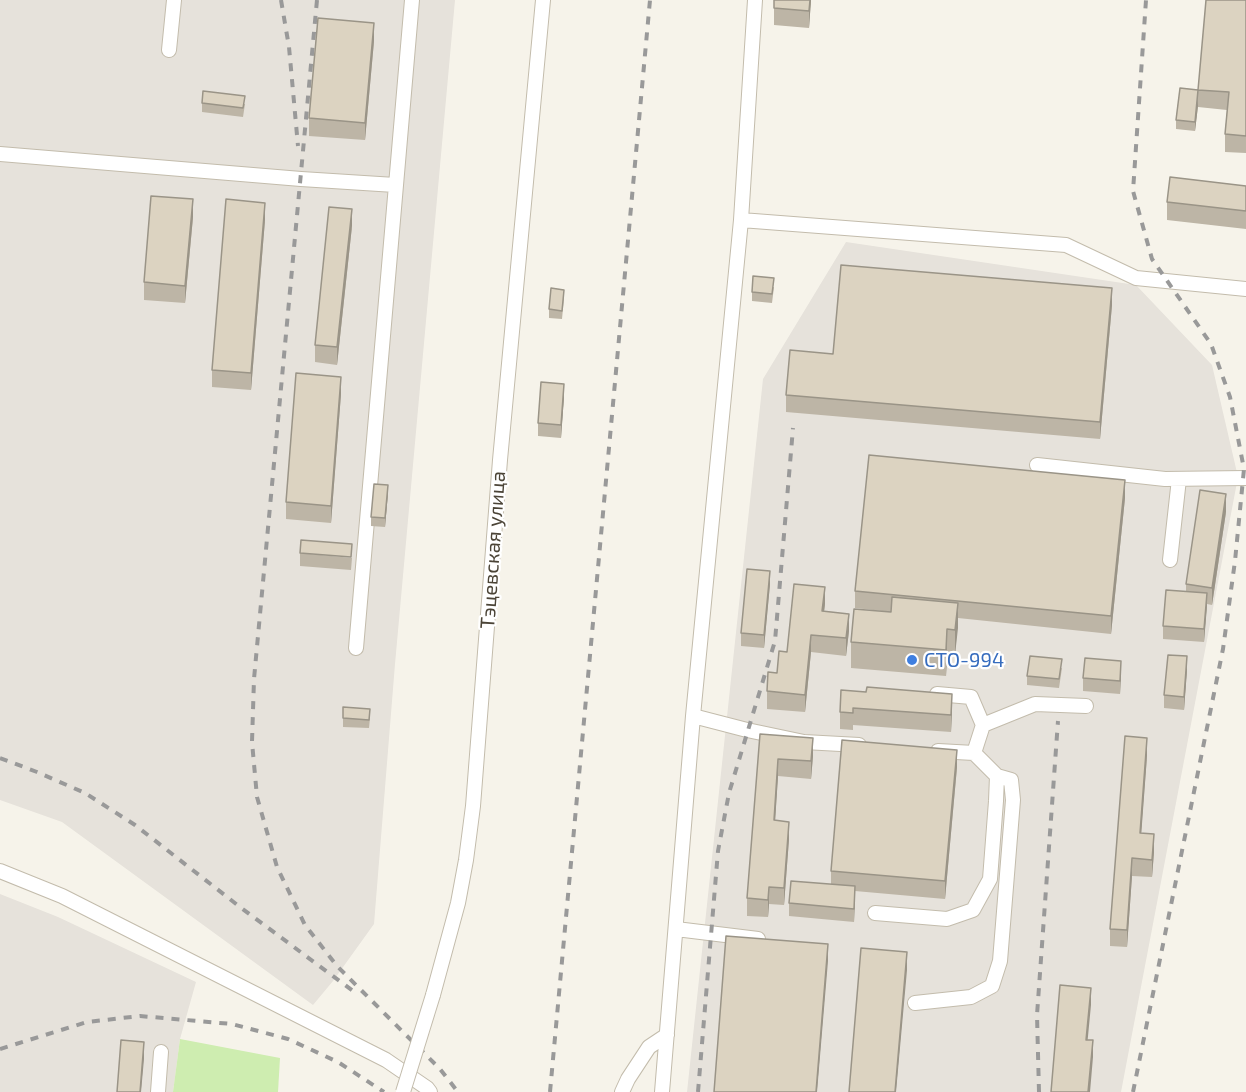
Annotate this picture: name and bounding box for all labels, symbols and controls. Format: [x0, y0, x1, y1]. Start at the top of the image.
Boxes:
street label: Тэцевская улица [476, 470, 510, 630]
place label: СТО-994 [924, 648, 1004, 672]
marker: СТО-994 [905, 653, 919, 667]

